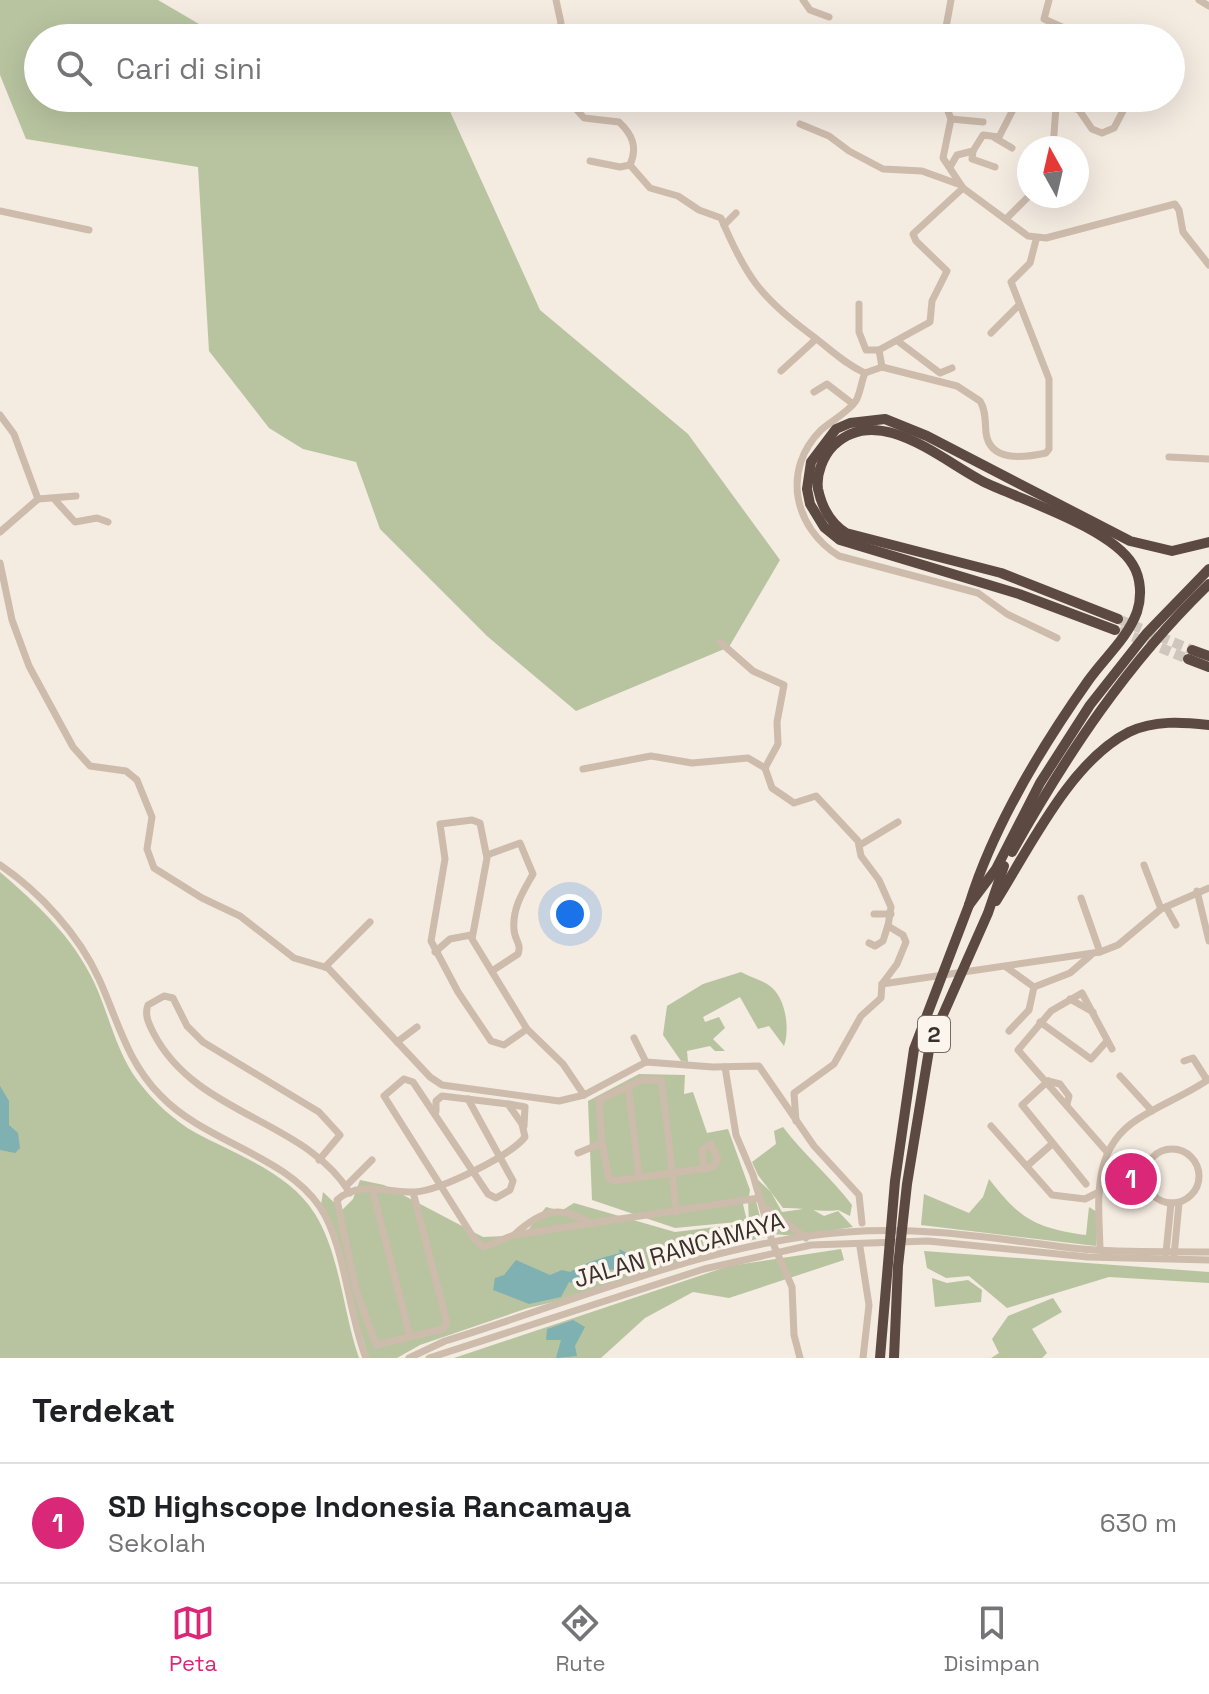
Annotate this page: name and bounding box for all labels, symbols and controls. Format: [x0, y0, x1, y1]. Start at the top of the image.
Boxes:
search box [24, 24, 1185, 112]
icon: search [52, 46, 96, 90]
text: Cari di sini [116, 49, 262, 88]
north arrow [1017, 136, 1089, 208]
your location [550, 894, 590, 934]
road number: 2 [918, 1016, 950, 1052]
pin: 1 [1105, 1149, 1157, 1209]
street label: JALAN RANCAMAYA [570, 1205, 788, 1294]
text: Terdekat [32, 1389, 175, 1432]
text: SD Highscope Indonesia Rancamaya [108, 1487, 631, 1526]
text: 1 [52, 1506, 64, 1540]
text: 630 m [1100, 1506, 1177, 1540]
text: Sekolah [108, 1526, 206, 1560]
tab: Peta [169, 1601, 217, 1677]
tab: Rute [555, 1601, 606, 1677]
tab: Disimpan [944, 1601, 1040, 1677]

